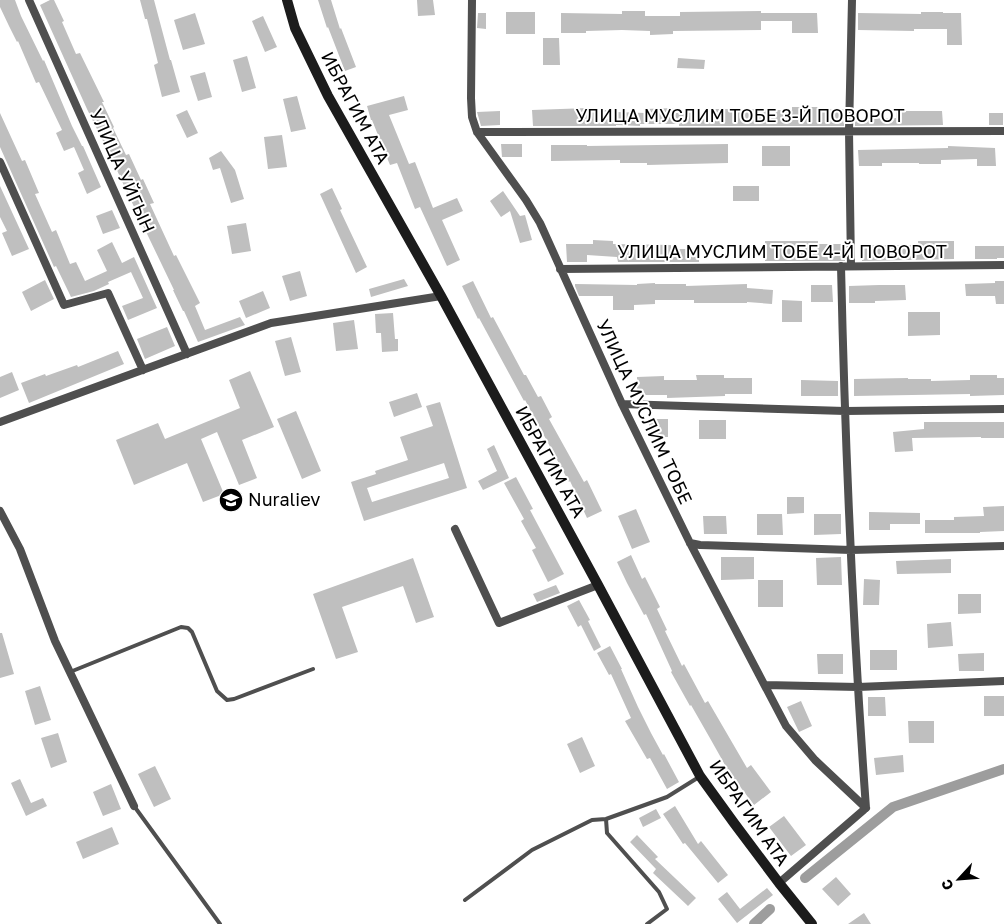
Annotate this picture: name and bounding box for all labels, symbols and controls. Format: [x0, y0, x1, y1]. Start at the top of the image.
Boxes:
street label: ИБРАГИМ АТА [317, 48, 395, 168]
street label: УЛИЦА МУСЛИМ ТОБЕ 3-Й ПОВОРОТ [575, 104, 905, 126]
street label: УЛИЦА УЙГЫН [86, 105, 160, 236]
street label: УЛИЦА МУСЛИМ ТОБЕ 4-Й ПОВОРОТ [617, 240, 947, 262]
street label: УЛИЦА МУСЛИМ ТОБЕ [592, 316, 697, 507]
street label: ИБРАГИМ АТА [511, 402, 591, 521]
school or university icon: Nuraliev [218, 487, 244, 513]
place label: Nuraliev [248, 488, 320, 510]
street label: ИБРАГИМ АТА [705, 755, 794, 870]
north arrow [934, 854, 984, 904]
text: С [937, 877, 957, 893]

